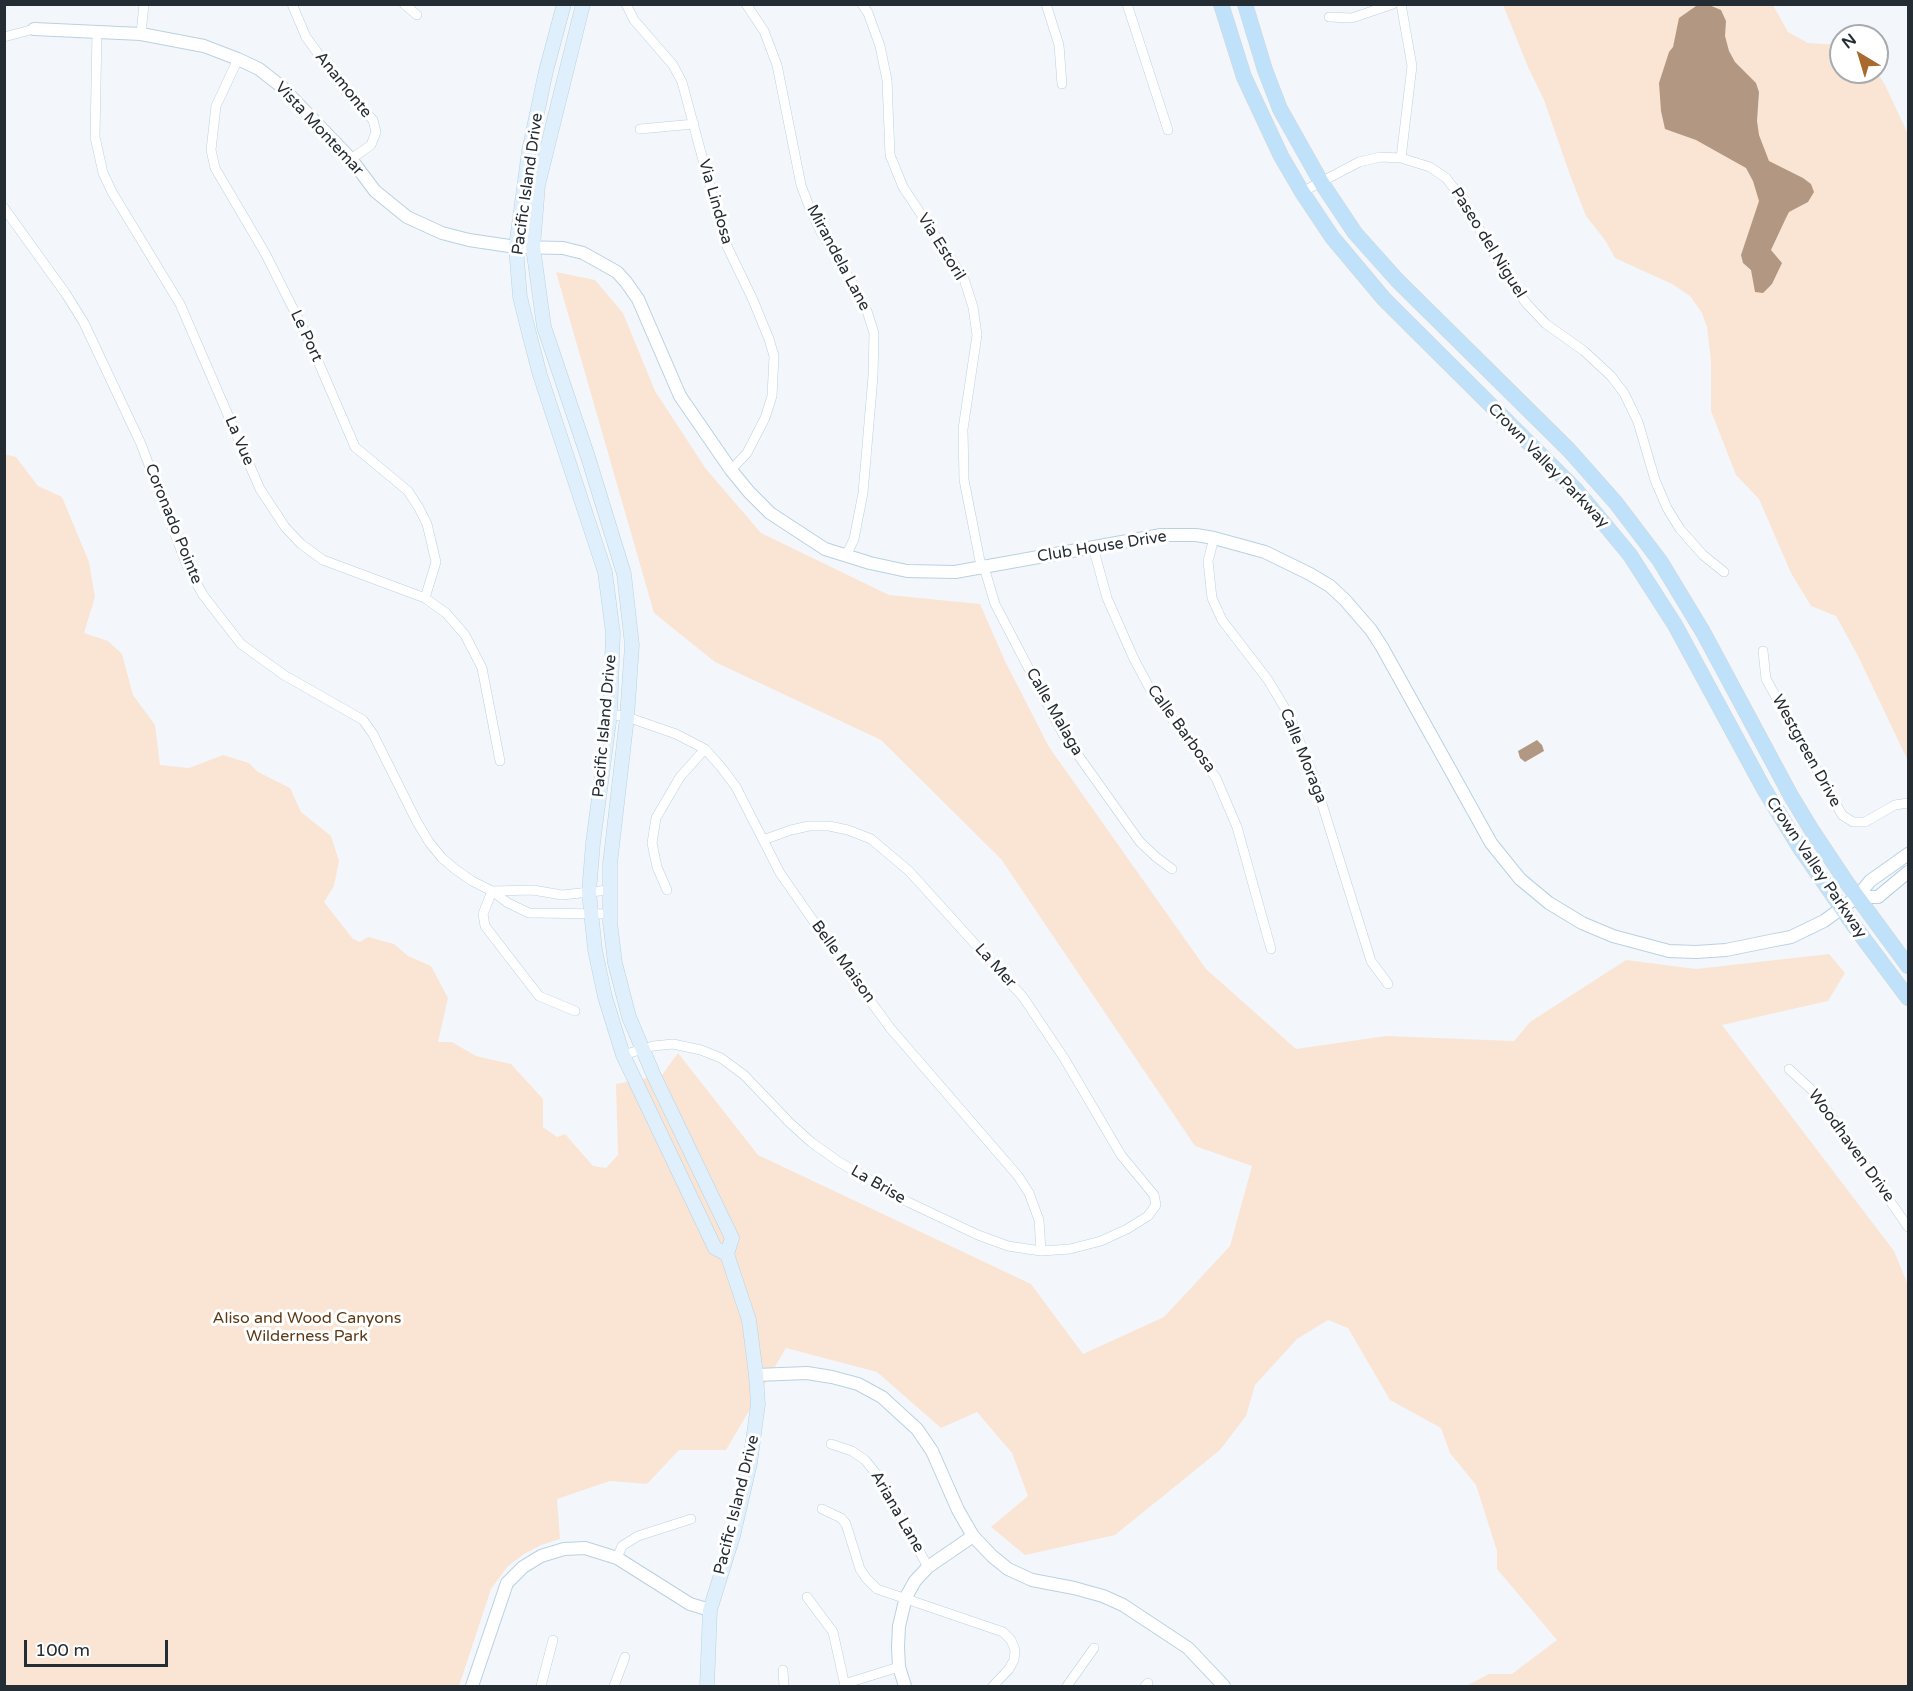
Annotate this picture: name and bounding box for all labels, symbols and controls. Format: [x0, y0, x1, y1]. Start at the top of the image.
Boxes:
north arrow [1829, 24, 1889, 84]
text: N [1838, 30, 1860, 53]
street label: Anamonte [310, 48, 376, 122]
street label: Vista Montemar [271, 78, 367, 180]
street label: Pacific Island Drive [509, 112, 547, 256]
street label: Via Lindosa [694, 157, 736, 247]
street label: Paseo del Niguel [1446, 184, 1530, 302]
street label: Mirandela Lane [802, 202, 874, 314]
street label: Via Estoril [913, 210, 969, 284]
street label: Le Port [286, 307, 326, 365]
street label: Crown Valley Parkway [1483, 400, 1613, 532]
street label: La Vue [220, 413, 258, 469]
street label: Coronado Pointe [140, 461, 206, 587]
street label: Club House Drive [1036, 527, 1168, 567]
street label: Pacific Island Drive [589, 654, 621, 798]
street label: Calle Malaga [1021, 665, 1087, 759]
street label: Calle Barbosa [1143, 681, 1219, 777]
street label: Westgreen Drive [1767, 691, 1845, 811]
street label: Calle Moraga [1275, 706, 1331, 806]
street label: Crown Valley Parkway [1762, 794, 1870, 942]
street label: Belle Maison [807, 917, 879, 1007]
street label: La Mer [970, 940, 1020, 992]
street label: Woodhaven Drive [1804, 1086, 1898, 1206]
street label: La Brise [847, 1162, 909, 1208]
park label: Aliso and Wood Canyons Wilderness Park [213, 1309, 401, 1347]
street label: Pacific Island Drive [710, 1433, 764, 1577]
street label: Ariana Lane [866, 1468, 928, 1556]
scale bar [27, 1628, 171, 1666]
text: 100 m [35, 1639, 90, 1661]

